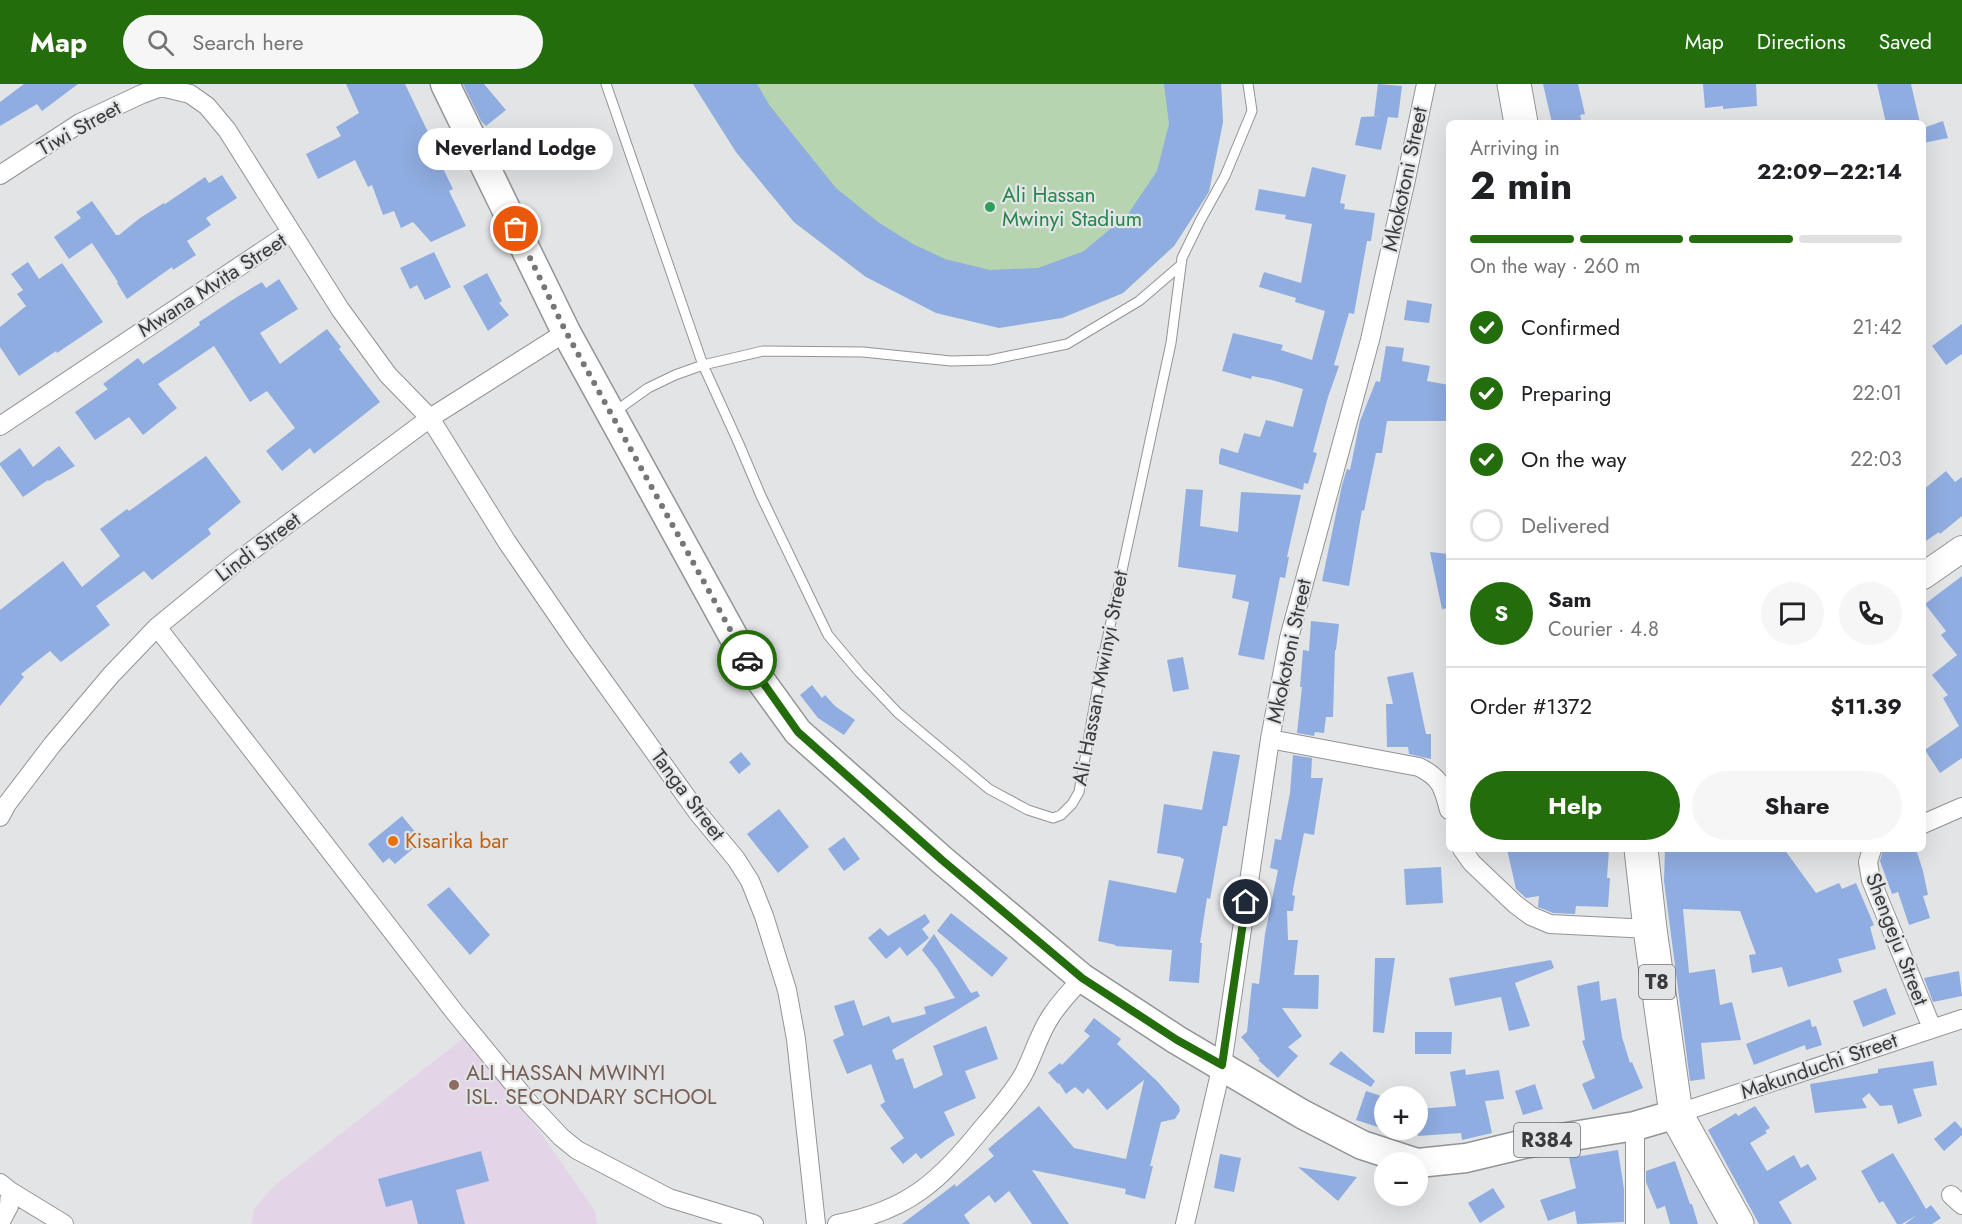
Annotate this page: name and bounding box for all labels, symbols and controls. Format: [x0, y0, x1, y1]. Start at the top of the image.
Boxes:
search box [123, 15, 543, 69]
text: Map [30, 22, 87, 63]
icon: search [144, 26, 177, 59]
text: Search here [192, 26, 304, 58]
text: Map [1685, 27, 1724, 57]
text: Directions [1757, 27, 1846, 57]
text: Saved [1879, 27, 1932, 57]
street label: Tiwi Street [32, 93, 126, 163]
street label: Mkokotoni Street [1375, 104, 1435, 254]
callout: Neverland Lodge [418, 127, 614, 169]
text: Neverland Lodge [435, 134, 596, 163]
text: Arriving in [1470, 134, 1560, 163]
text: 22:09–22:14 [1757, 155, 1902, 187]
text: 2 min [1470, 157, 1572, 214]
place label: Ali Hassan Mwinyi Stadium [1002, 180, 1142, 234]
marker: Ali Hassan Mwinyi Stadium [983, 200, 997, 214]
pin [490, 203, 541, 254]
icon: bag [499, 212, 532, 245]
street label: Mwana Mvita Street [132, 226, 292, 344]
text: On the way · 260 m [1470, 252, 1640, 281]
icon: check [1470, 311, 1503, 344]
text: Confirmed [1521, 311, 1620, 343]
text: 21:42 [1853, 313, 1902, 342]
icon: check [1470, 377, 1503, 410]
text: Preparing [1521, 377, 1612, 409]
text: 22:01 [1852, 379, 1902, 408]
icon: check [1470, 443, 1503, 476]
text: On the way [1521, 443, 1626, 475]
text: 22:03 [1850, 445, 1902, 474]
street label: Lindi Street [209, 505, 307, 589]
text: Delivered [1521, 509, 1610, 541]
street label: Ali Hassan Mwinyi Street [1064, 568, 1136, 788]
street label: Mkokotoni Street [1259, 576, 1319, 726]
button: chat [1761, 582, 1824, 645]
button: phone [1839, 582, 1902, 645]
text: Sam [1548, 583, 1592, 615]
text: S [1495, 597, 1508, 629]
text: Courier · 4.8 [1548, 615, 1659, 644]
courier [717, 630, 777, 690]
icon: car [731, 644, 764, 677]
text: Order #1372 [1470, 690, 1592, 722]
text: $11.39 [1830, 690, 1902, 722]
street label: Tanga Street [644, 743, 732, 847]
button: Help [1470, 771, 1680, 840]
button: Share [1692, 771, 1902, 840]
place label: Kisarika bar [405, 826, 509, 856]
marker: Kisarika bar [386, 834, 400, 848]
street label: Shengeju Street [1858, 868, 1936, 1010]
pin [1220, 876, 1271, 927]
icon: home [1229, 885, 1262, 918]
road number: T8 [1639, 965, 1675, 999]
street label: Makunduchi Street [1737, 1025, 1901, 1107]
place label: ALI HASSAN MWINYI ISL. SECONDARY SCHOOL [466, 1058, 717, 1112]
marker: ALI HASSAN MWINYI ISL. SECONDARY SCHOOL [447, 1078, 461, 1092]
map controls [1374, 1086, 1428, 1206]
button: + [1374, 1086, 1428, 1140]
road number: R384 [1514, 1123, 1580, 1157]
button: − [1374, 1152, 1428, 1206]

